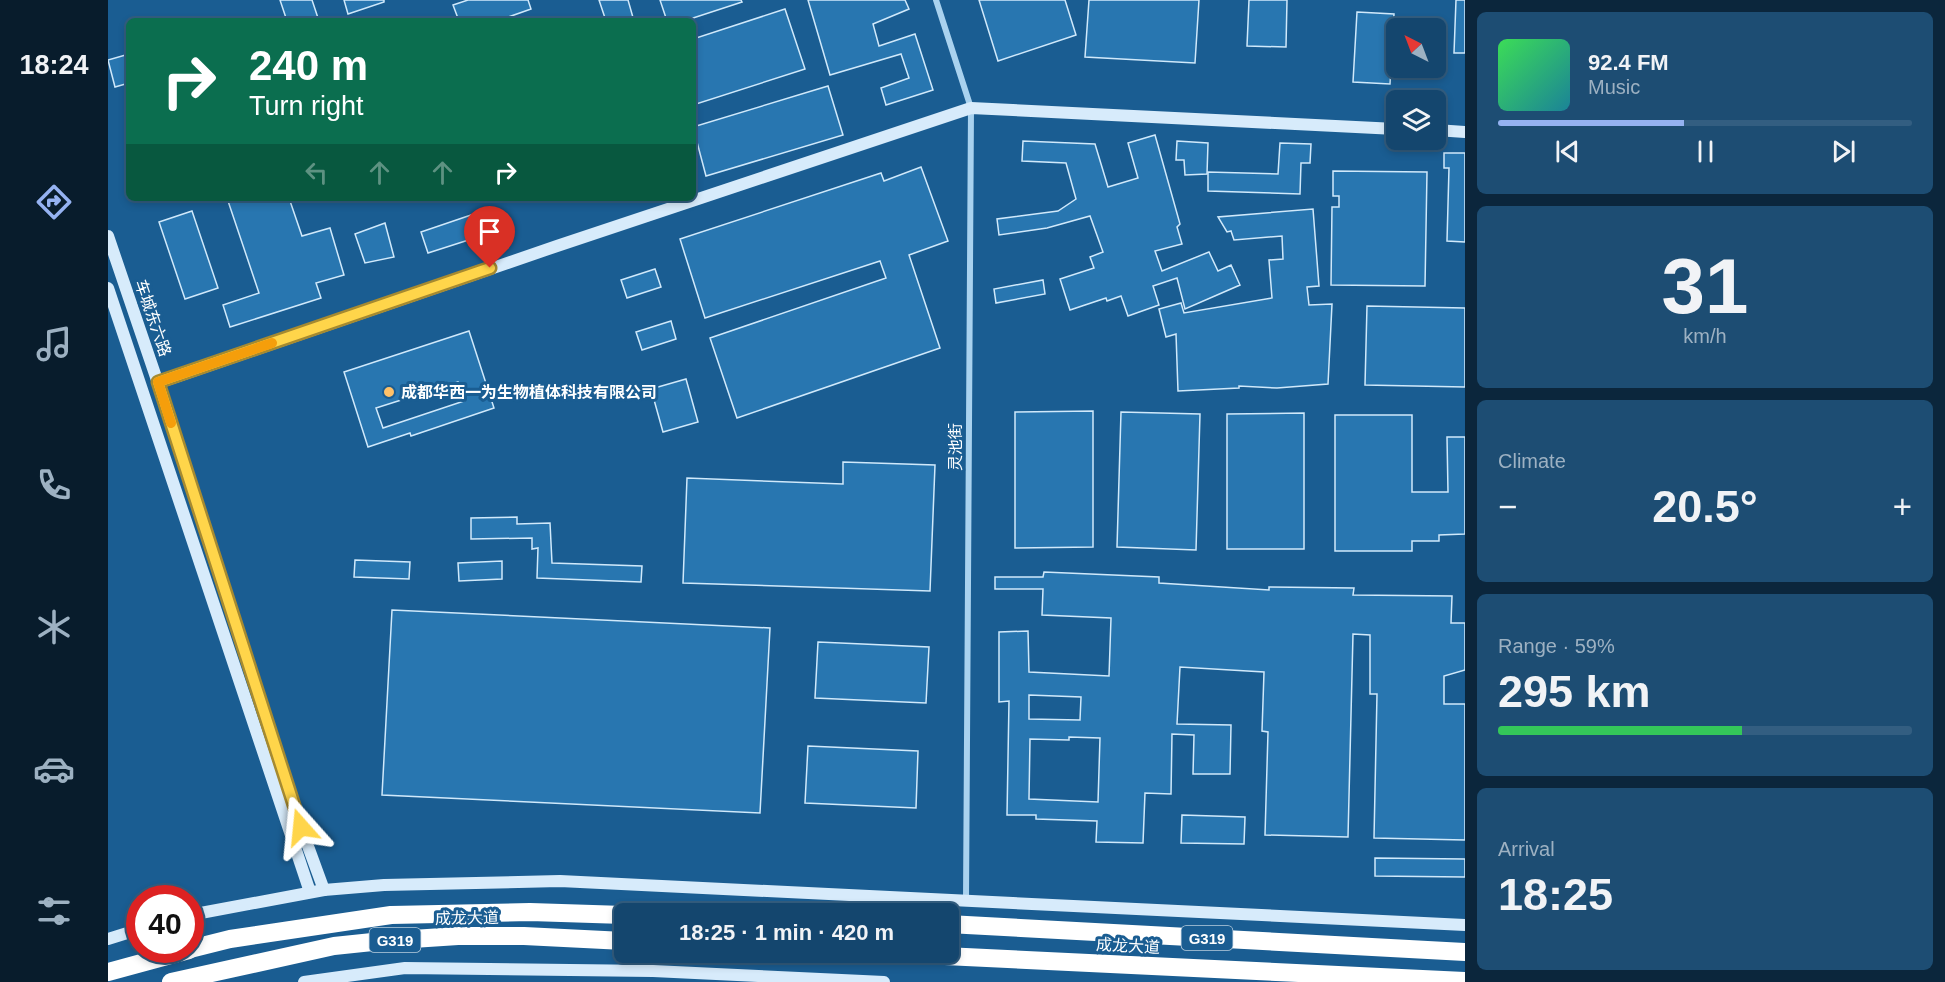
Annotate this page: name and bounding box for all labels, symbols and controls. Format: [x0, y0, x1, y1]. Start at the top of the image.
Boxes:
north arrow [1386, 18, 1446, 78]
map controls [1386, 18, 1446, 150]
icon: right [150, 42, 228, 120]
text: 240 m [249, 42, 368, 89]
text: 18:24 [19, 50, 89, 80]
text: 92.4 FM [1588, 50, 1669, 75]
text: Music [1588, 76, 1640, 98]
button: layers [1386, 90, 1446, 150]
text: Turn right [249, 91, 364, 121]
icon: previous [1551, 135, 1584, 168]
icon: pause [1689, 135, 1722, 168]
icon: next [1827, 135, 1860, 168]
icon: left [300, 156, 333, 189]
icon: ahead [363, 156, 396, 189]
icon: ahead [426, 156, 459, 189]
icon: right [489, 156, 522, 189]
icon: directions [33, 181, 75, 223]
pin [464, 206, 515, 268]
icon: arrive [473, 215, 506, 248]
text: 31 [1662, 242, 1748, 330]
street label: 车城东六路 [132, 277, 174, 359]
icon: music [33, 323, 75, 365]
text: km/h [1683, 325, 1727, 347]
place label: 成都华西一为生物植体科技有限公司 [401, 383, 657, 401]
marker: 成都华西一为生物植体科技有限公司 [382, 385, 396, 399]
street label: 灵池街 [947, 423, 964, 471]
text: Climate [1498, 450, 1566, 472]
icon: phone [33, 464, 75, 506]
text: 20.5° [1652, 481, 1758, 532]
text: − [1498, 488, 1517, 525]
text: + [1893, 488, 1912, 525]
icon: climate [33, 606, 75, 648]
text: Range · 59% [1498, 635, 1615, 657]
text: 295 km [1498, 666, 1651, 717]
icon: car [33, 748, 75, 790]
position arrow [269, 795, 333, 859]
text: Arrival [1498, 838, 1555, 860]
text: 18:25 [1498, 869, 1613, 920]
speed limit sign: 40 [126, 885, 204, 963]
icon: filters [33, 890, 75, 932]
street label: 成龙大道 [435, 909, 499, 927]
text: 18:25 · 1 min · 420 m [679, 920, 894, 945]
road number: G319 [1182, 926, 1232, 950]
road number: G319 [370, 928, 420, 952]
street label: 成龙大道 [1096, 936, 1160, 956]

